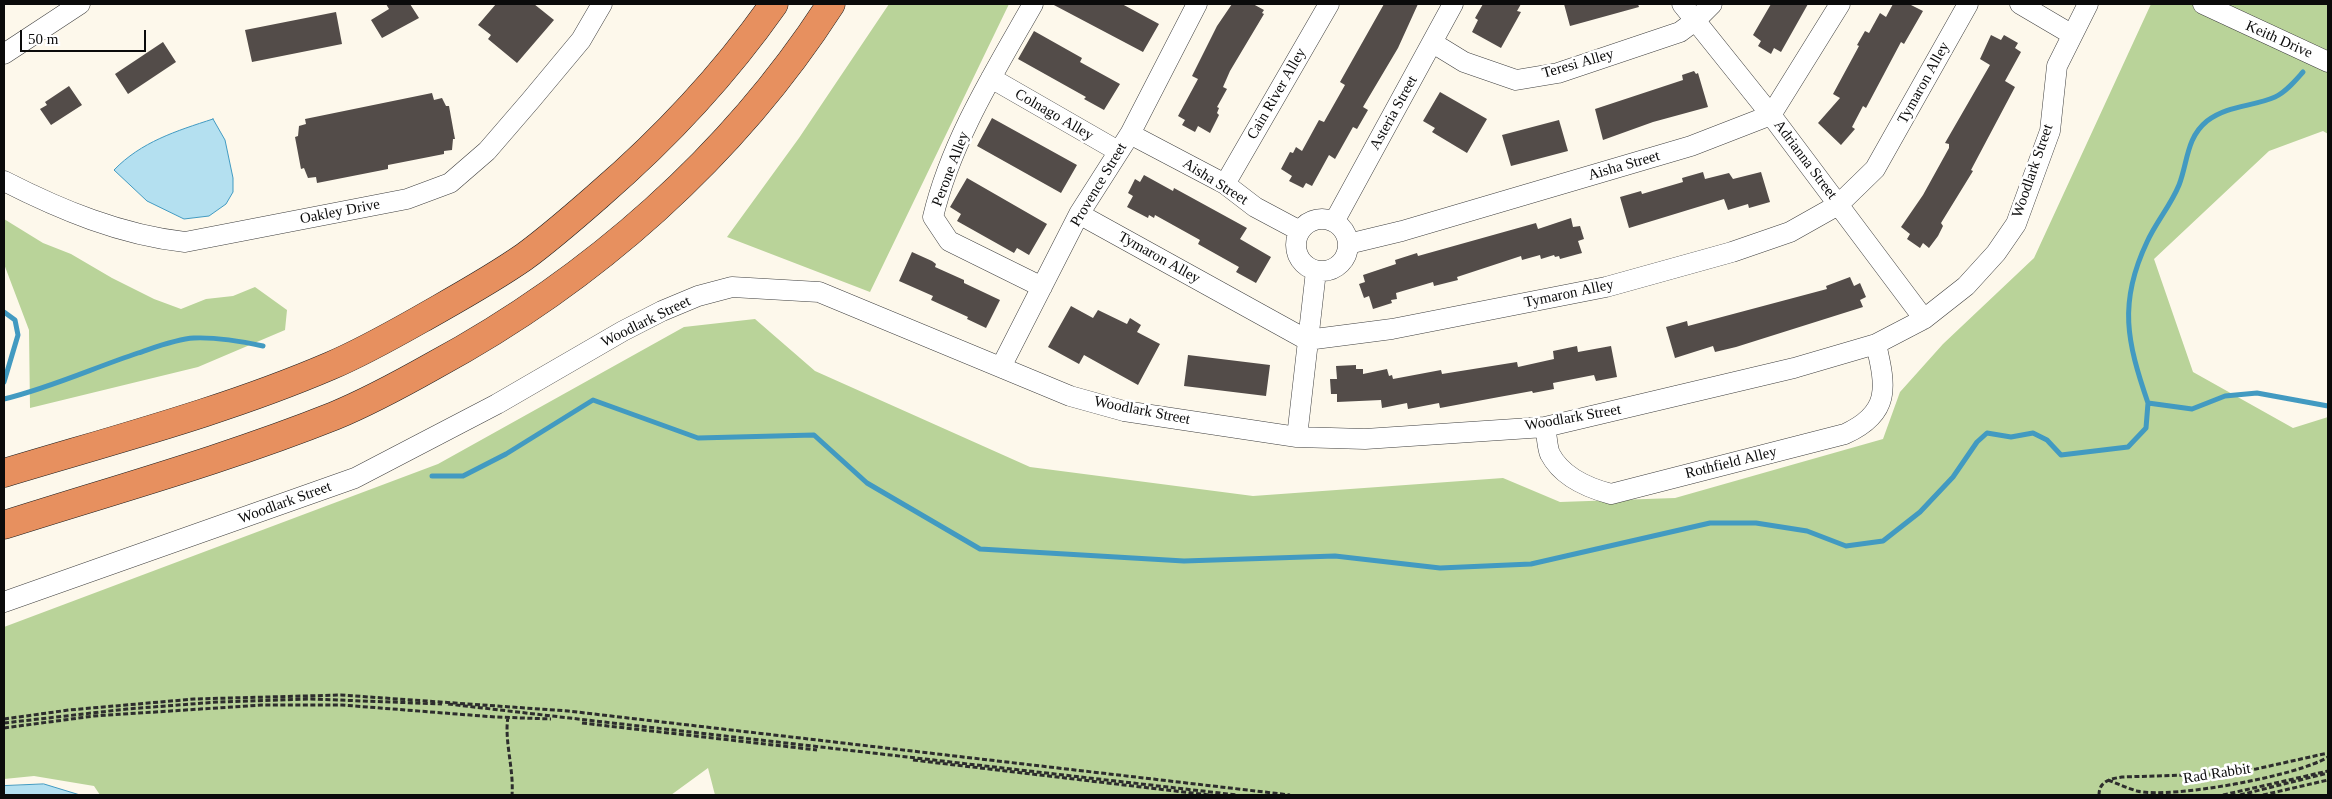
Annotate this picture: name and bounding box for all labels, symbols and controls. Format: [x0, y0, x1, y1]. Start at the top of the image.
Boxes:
street label: Keith Drive [2243, 17, 2315, 63]
scale bar [22, 20, 149, 52]
text: 50 m [28, 31, 58, 47]
street label: Tymaron Alley [1894, 39, 1954, 127]
street label: Cain River Alley [1244, 45, 1310, 143]
street label: Teresi Alley [1540, 45, 1616, 83]
street label: Asteria Street [1366, 73, 1422, 153]
street label: Colnago Alley [1011, 85, 1097, 145]
street label: Adrianna Street [1769, 117, 1841, 203]
street label: Woodlark Street [2009, 122, 2057, 220]
street label: Perone Alley [928, 129, 974, 209]
street label: Provence Street [1067, 140, 1131, 230]
street label: Aisha Street [1586, 147, 1662, 185]
street label: Aisha Street [1179, 155, 1251, 209]
street label: Oakley Drive [298, 195, 382, 229]
street label: Tymaron Alley [1115, 228, 1203, 288]
street label: Tymaron Alley [1523, 276, 1615, 312]
street label: Woodlark Street [598, 293, 694, 351]
street label: Woodlark Street [1092, 393, 1192, 429]
street label: Woodlark Street [1523, 401, 1623, 435]
street label: Rothfield Alley [1683, 443, 1779, 483]
street label: Woodlark Street [236, 478, 334, 528]
street label: Rad Rabbit [2182, 760, 2252, 788]

